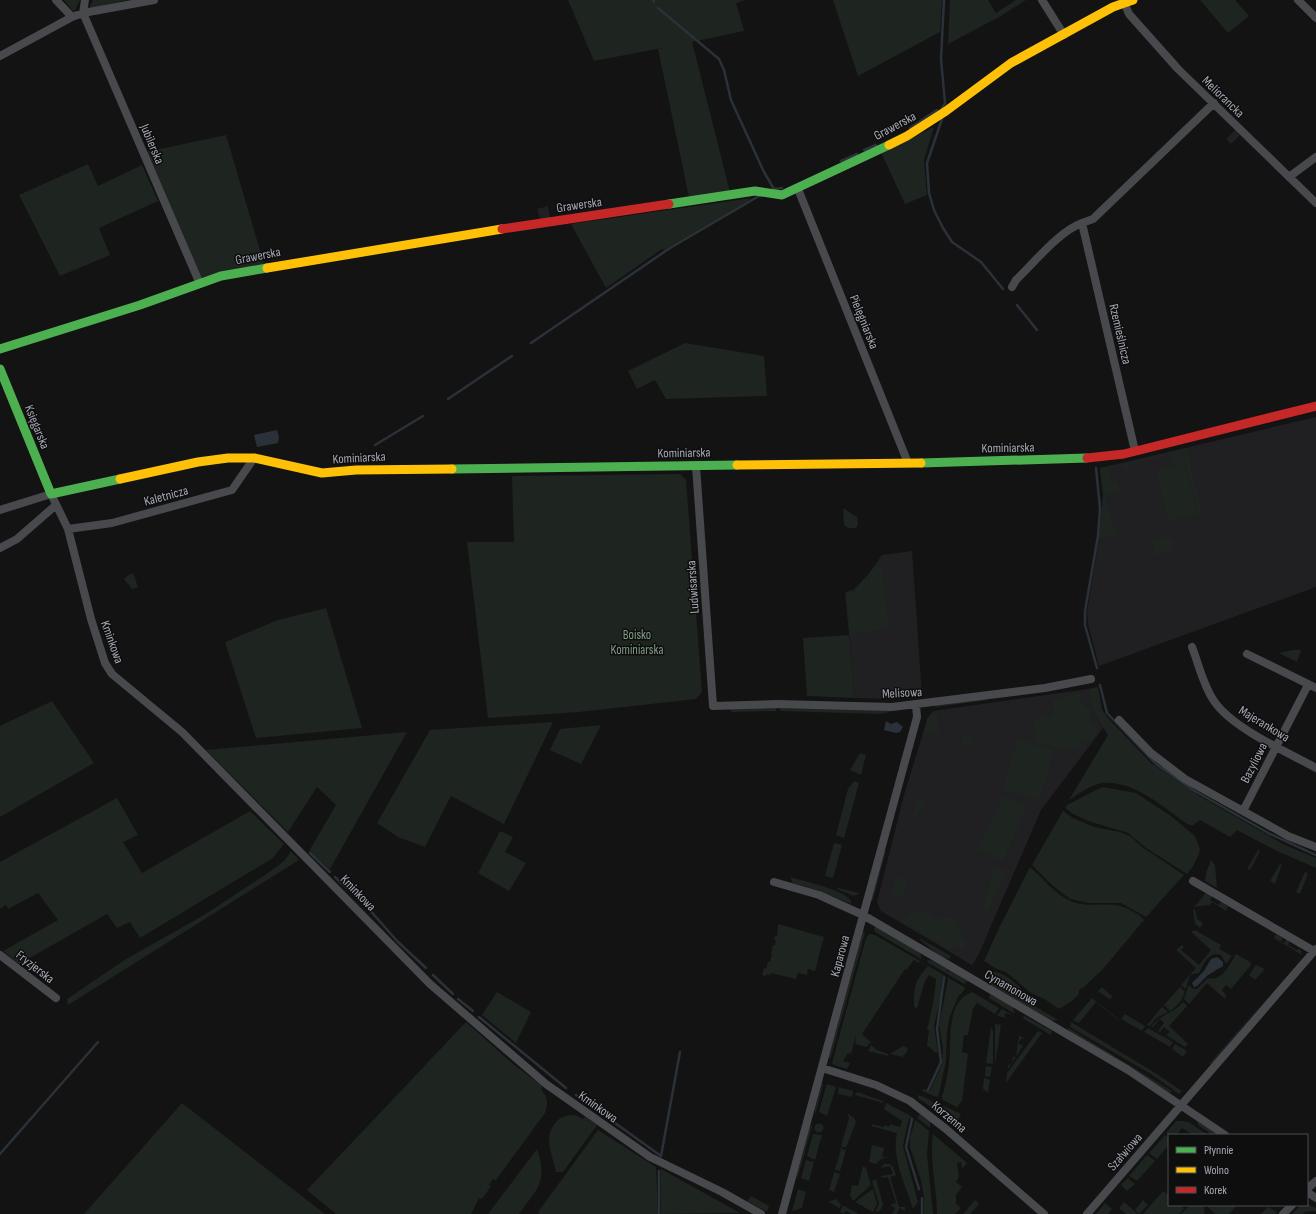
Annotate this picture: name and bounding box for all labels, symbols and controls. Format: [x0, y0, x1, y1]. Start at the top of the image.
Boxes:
street label: Meliorancka [1198, 73, 1248, 121]
street label: Grawerska [871, 108, 919, 144]
street label: Jubilerska [136, 121, 168, 166]
street label: Grawerska [555, 194, 603, 216]
street label: Grawerska [234, 244, 282, 268]
street label: Pielęgniarska [846, 293, 882, 351]
street label: Rzemieślnicza [1105, 302, 1135, 366]
street label: Księgarska [21, 403, 53, 451]
street label: Kominiarska [981, 440, 1035, 456]
street label: Kominiarska [657, 445, 711, 461]
street label: Kominiarska [332, 449, 386, 467]
street label: Kaletnicza [142, 482, 190, 510]
street label: Ludwisarska [683, 560, 703, 614]
street label: Kminkowa [97, 618, 127, 666]
park label: Boisko Kominiarska [611, 627, 663, 658]
street label: Melisowa [882, 684, 922, 702]
street label: Majerankowa [1236, 703, 1292, 745]
street label: Bazyliowa [1237, 740, 1271, 786]
street label: Kminkowa [337, 871, 379, 915]
street label: Kaparowa [827, 934, 853, 978]
street label: Fryzjerska [13, 947, 57, 987]
street label: Cynamonowa [982, 966, 1040, 1010]
street label: Kminkowa [575, 1088, 621, 1126]
street label: Korzenna [928, 1098, 970, 1136]
street label: Szałwiowa [1104, 1130, 1146, 1174]
legend [1168, 1134, 1308, 1206]
text: Płynnie [1204, 1143, 1234, 1158]
text: Wolno [1204, 1163, 1229, 1178]
text: Korek [1204, 1183, 1227, 1198]

